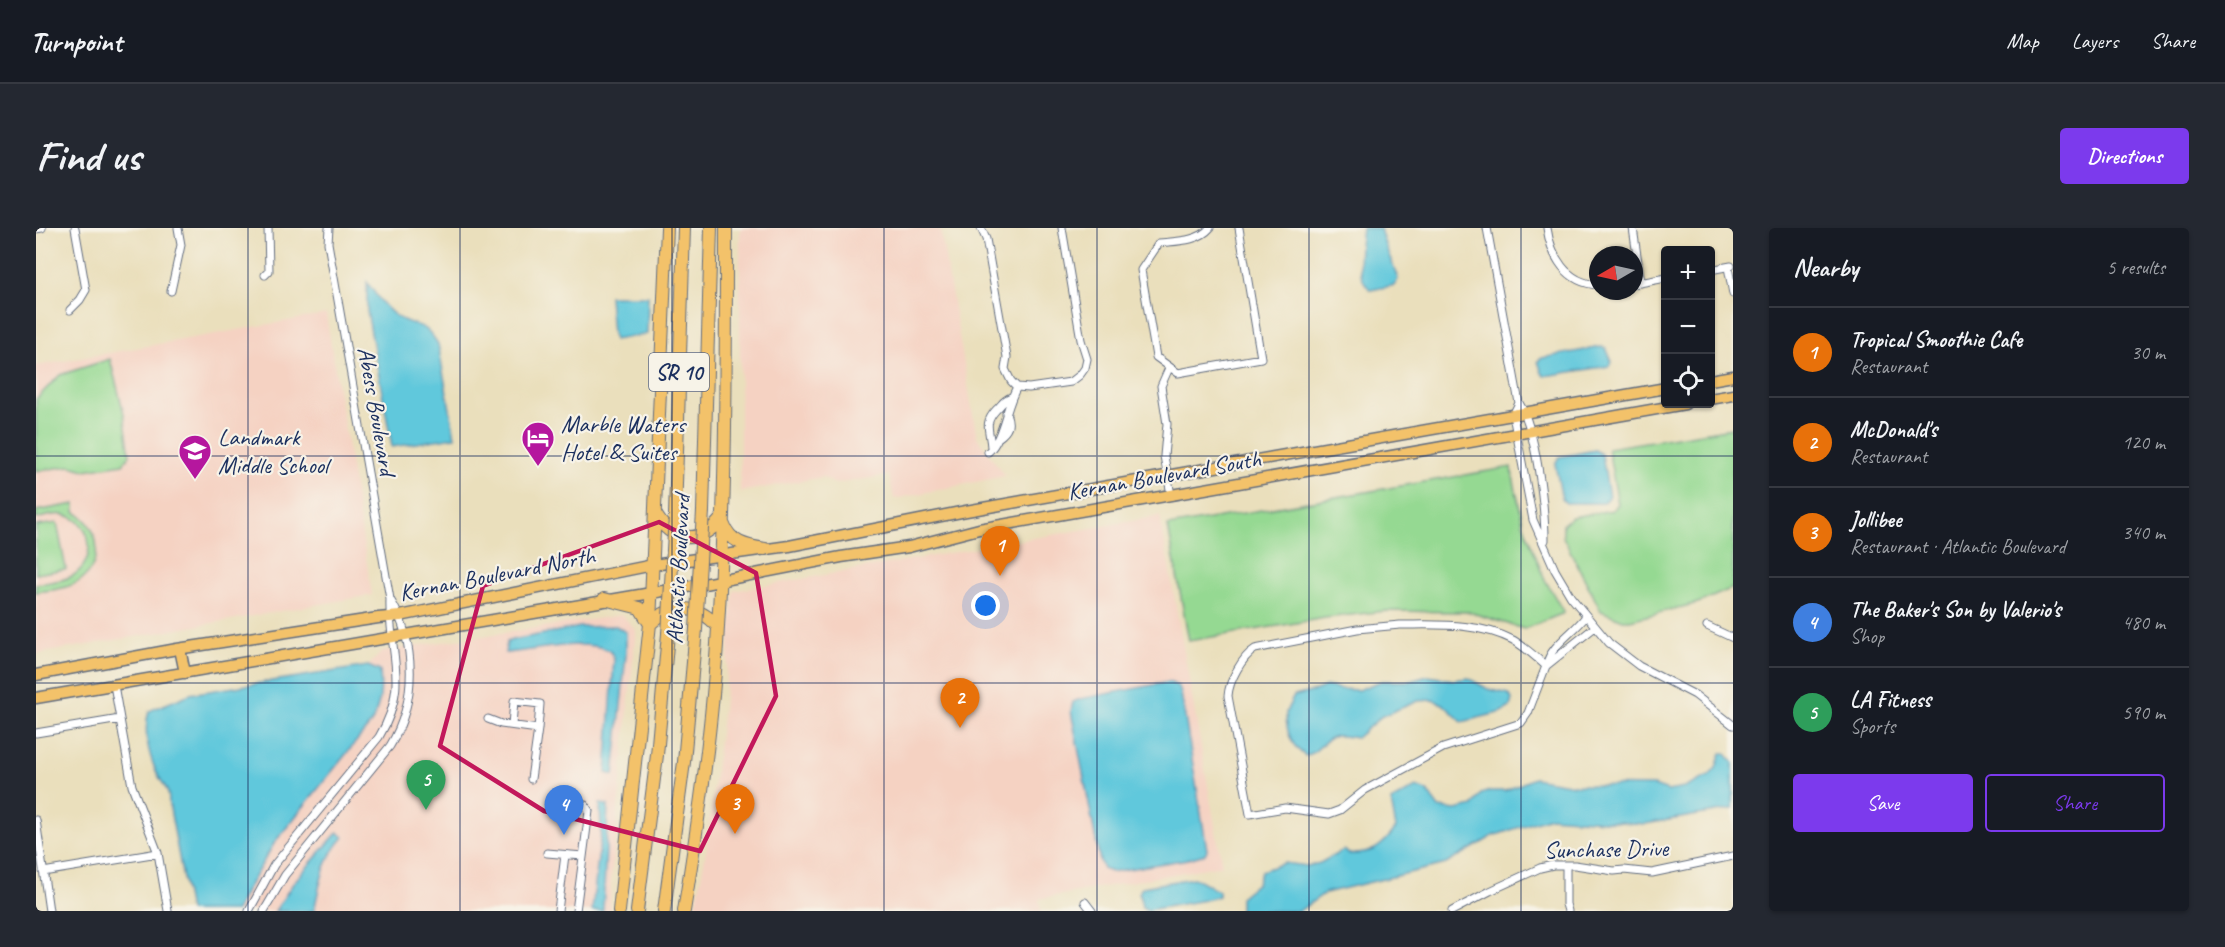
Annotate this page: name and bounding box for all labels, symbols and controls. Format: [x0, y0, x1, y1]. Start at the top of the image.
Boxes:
text: Turnpoint [30, 24, 122, 59]
text: Map [2006, 28, 2039, 54]
text: Layers [2072, 28, 2118, 54]
text: Share [2151, 28, 2195, 54]
button: Directions [2060, 128, 2189, 184]
text: Find us [36, 130, 141, 183]
north arrow [1589, 246, 1643, 300]
map controls [1661, 246, 1715, 408]
button: + [1661, 246, 1715, 300]
text: Nearby [1793, 251, 1858, 284]
text: 5 results [2106, 255, 2165, 280]
button: − [1661, 300, 1715, 354]
text: Tropical Smoothie Cafe [1850, 326, 2022, 354]
text: 1 [1808, 340, 1817, 365]
text: 30 m [2131, 340, 2165, 365]
street label: Abess Boulevard [351, 344, 404, 481]
road number: SR 10 [649, 353, 709, 391]
button: locate [1661, 354, 1715, 408]
text: Restaurant [1850, 354, 1927, 379]
place label: Marble Waters Hotel & Suites [561, 409, 687, 467]
text: McDonald's [1850, 416, 1937, 444]
hotel icon: Marble Waters Hotel & Suites [520, 420, 556, 467]
place label: Landmark Middle School [218, 422, 332, 480]
text: 2 [1808, 430, 1817, 455]
text: 120 m [2122, 430, 2165, 455]
school or university icon: Landmark Middle School [177, 433, 213, 480]
street label: Kernan Boulevard South [1065, 443, 1264, 507]
text: Restaurant [1850, 444, 1927, 469]
street label: Atlantic Boulevard [659, 490, 697, 644]
text: Jollibee [1850, 506, 1901, 534]
text: 3 [1808, 520, 1817, 545]
text: 340 m [2122, 520, 2165, 545]
pin: 1 [980, 526, 1020, 576]
text: Restaurant · Atlantic Boulevard [1850, 534, 2066, 559]
street label: Kernan Boulevard North [397, 540, 599, 608]
your location [971, 591, 1000, 620]
text: The Baker's Son by Valerio's [1850, 596, 2061, 624]
text: 4 [1808, 610, 1817, 635]
text: 480 m [2122, 610, 2165, 635]
text: Shop [1850, 624, 1884, 649]
pin: 2 [940, 678, 980, 728]
text: LA Fitness [1850, 686, 1931, 714]
text: 5 [1808, 700, 1817, 725]
text: 590 m [2122, 700, 2165, 725]
text: Sports [1850, 714, 1895, 739]
pin: 5 [406, 760, 446, 810]
button: Save [1793, 774, 1973, 832]
button: Share [1985, 774, 2165, 832]
pin: 3 [716, 784, 754, 834]
pin: 4 [544, 786, 584, 835]
street label: Sunchase Drive [1544, 833, 1671, 865]

